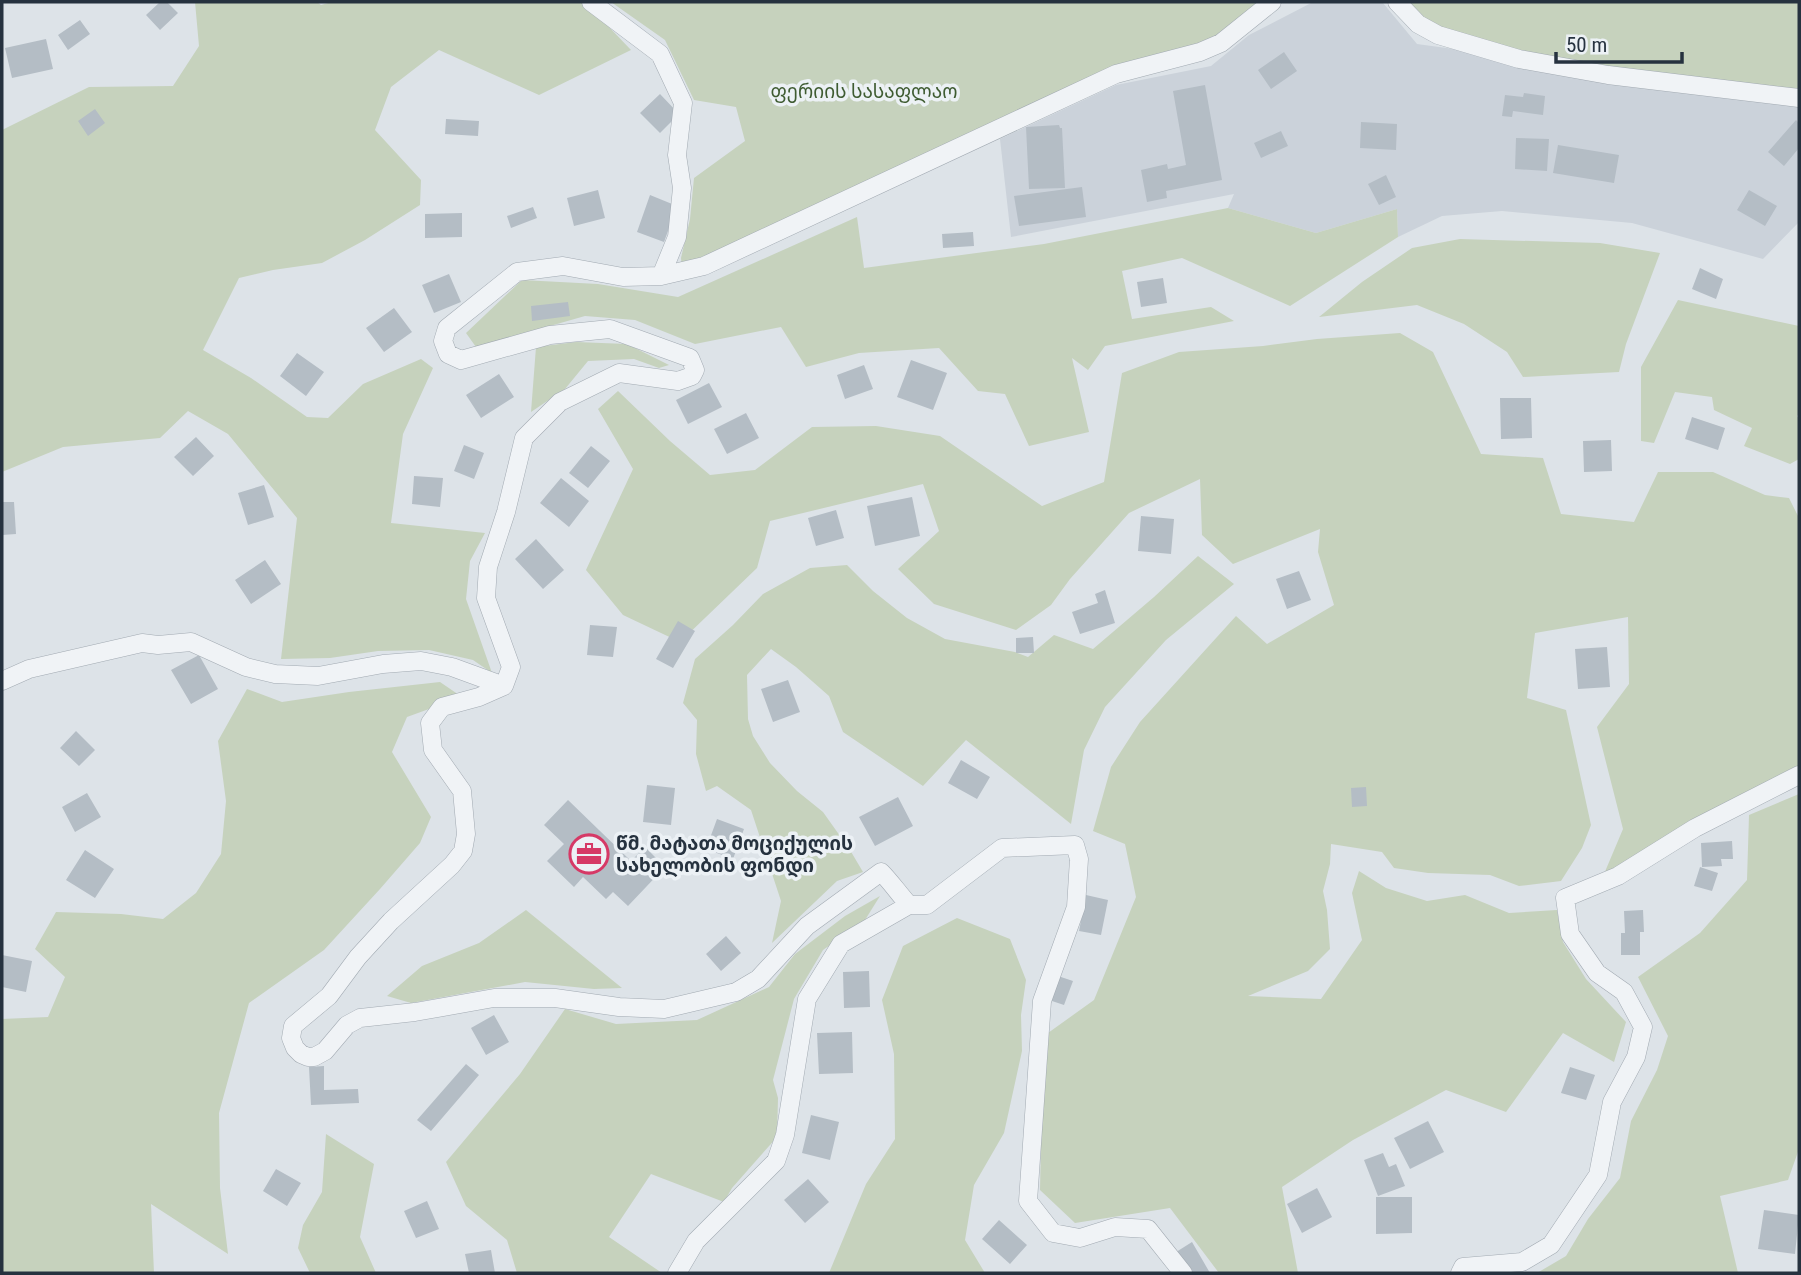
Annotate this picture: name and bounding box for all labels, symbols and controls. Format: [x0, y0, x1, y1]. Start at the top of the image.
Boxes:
scale bar [1556, 21, 1682, 65]
text: 50 m [1566, 33, 1607, 57]
park label: ფერიის სასაფლაო [771, 80, 957, 104]
place label: წმ. მატათა მოციქულის სახელობის ფონდი [616, 832, 853, 878]
office icon: წმ. მატათა მოციქულის სახელობის ფონდი [568, 833, 610, 875]

